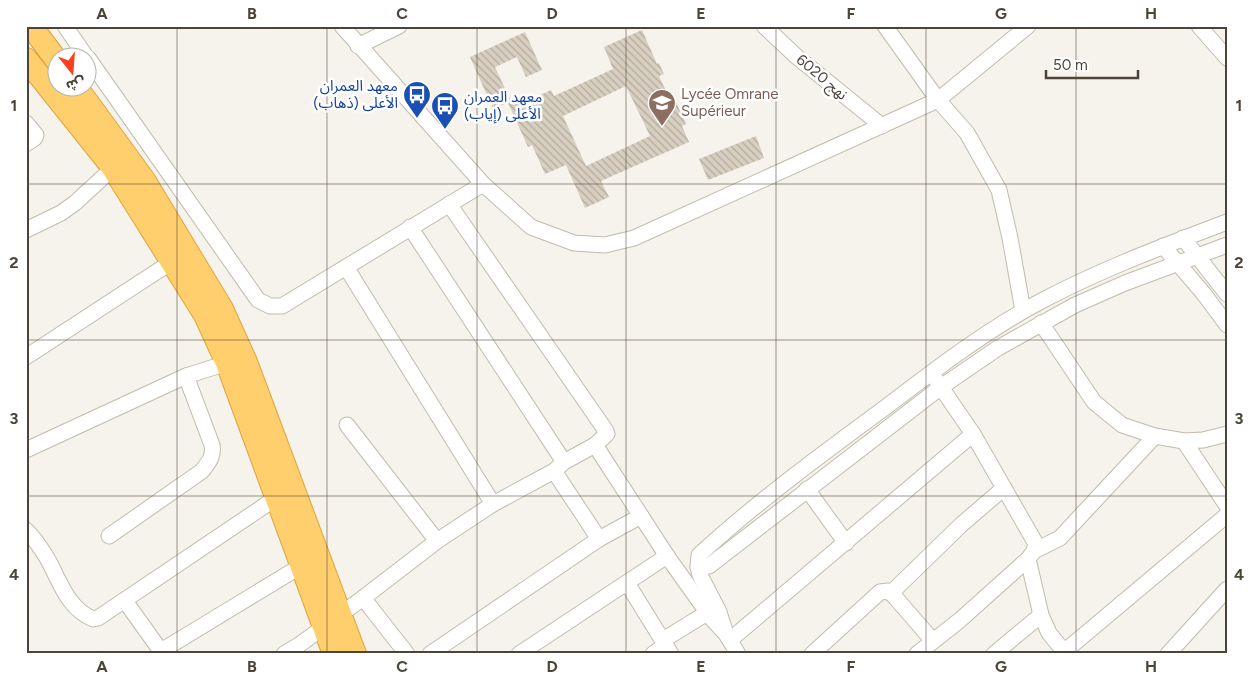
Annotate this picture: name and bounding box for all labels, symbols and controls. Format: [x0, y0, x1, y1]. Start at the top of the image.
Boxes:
text: A [96, 4, 108, 23]
text: B [247, 4, 257, 23]
text: C [396, 4, 408, 23]
text: D [546, 4, 558, 23]
text: E [696, 4, 706, 23]
text: F [847, 4, 856, 23]
text: G [995, 4, 1007, 23]
text: H [1145, 4, 1157, 23]
north arrow [48, 48, 98, 98]
scale bar [1046, 48, 1138, 80]
street label: نهج 6020 [791, 50, 851, 106]
text: 50 m [1053, 56, 1088, 74]
text: ش [64, 73, 87, 95]
place label: معهد العمران الأعلى (ذهاب) [313, 77, 398, 112]
bus stop icon: معهد العمران الأعلى (ذهاب) [402, 80, 432, 119]
place label: Lycée Omrane Supérieur [681, 85, 778, 120]
place label: معهد العمران الأعلى (إياب) [464, 88, 542, 124]
school or university icon: Lycée Omrane Supérieur [647, 88, 677, 127]
bus stop icon: معهد العمران الأعلى (إياب) [430, 91, 460, 130]
text: 1 [11, 96, 17, 115]
text: 1 [1236, 96, 1242, 115]
text: 2 [9, 253, 19, 272]
text: 2 [1234, 253, 1244, 272]
text: 3 [10, 409, 19, 428]
text: 3 [1235, 409, 1244, 428]
text: 4 [9, 565, 19, 584]
text: 4 [1234, 565, 1244, 584]
text: A [96, 657, 108, 676]
text: B [247, 657, 257, 676]
text: C [396, 657, 408, 676]
text: D [546, 657, 558, 676]
text: E [696, 657, 706, 676]
text: F [847, 657, 856, 676]
text: G [995, 657, 1007, 676]
text: H [1145, 657, 1157, 676]

